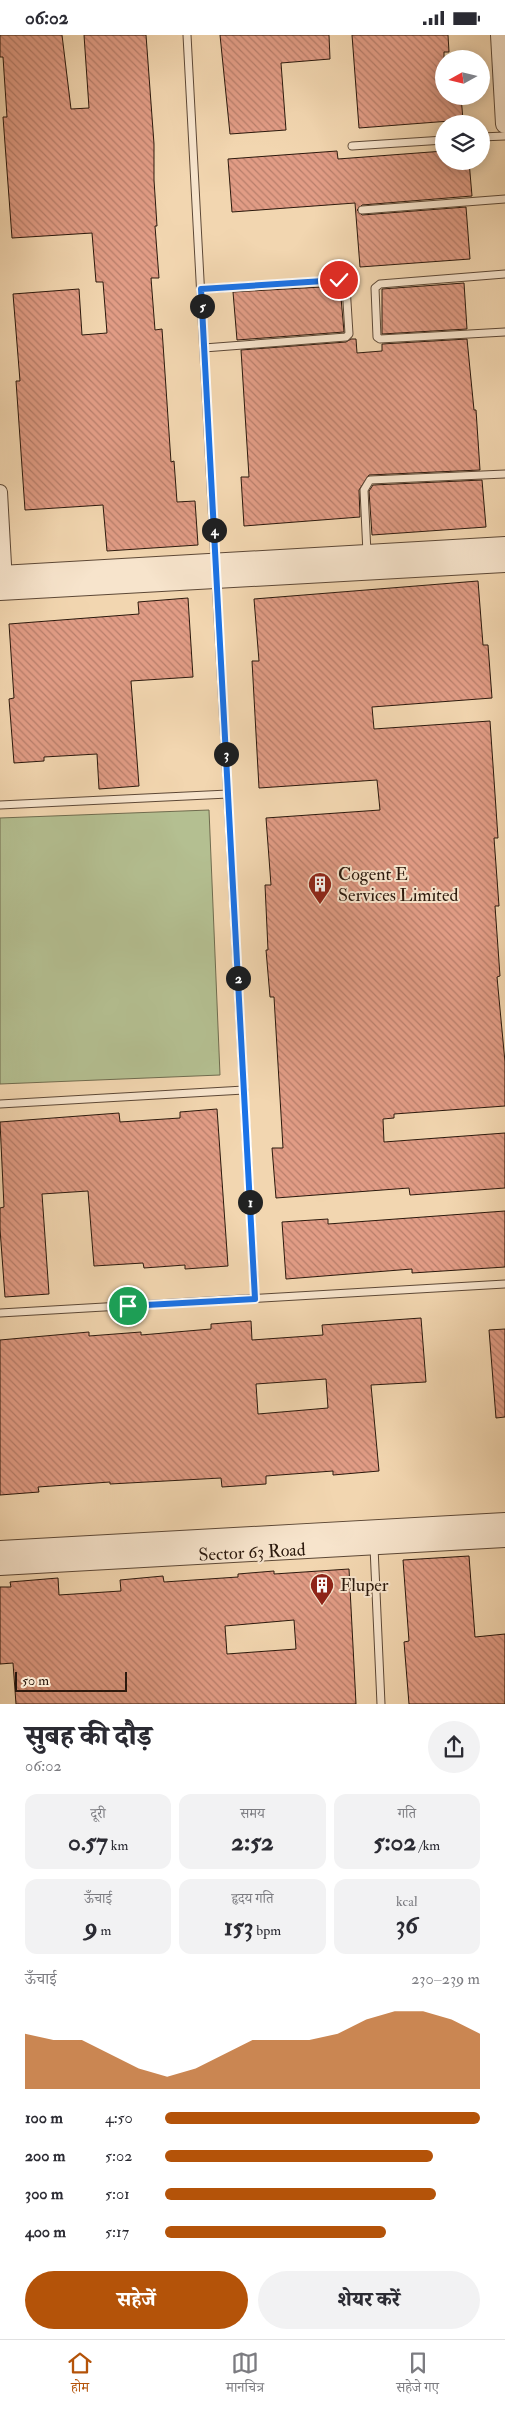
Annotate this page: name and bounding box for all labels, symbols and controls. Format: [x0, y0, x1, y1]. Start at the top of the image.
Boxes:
text: 06:02 [25, 6, 68, 30]
north arrow [435, 50, 490, 105]
map controls [435, 50, 490, 170]
button: layers [435, 115, 490, 170]
pin [318, 259, 360, 301]
icon: check [325, 266, 353, 294]
pin: 5 [190, 293, 214, 319]
text: 5 [199, 298, 206, 315]
pin: 4 [202, 517, 226, 543]
text: 4 [211, 522, 218, 539]
pin: 3 [214, 741, 238, 767]
text: 3 [224, 746, 229, 763]
place label: Cogent E Services Limited [338, 863, 458, 907]
building icon: Cogent E Services Limited [307, 871, 333, 905]
pin: 2 [226, 965, 250, 991]
text: 2 [235, 970, 242, 987]
pin: 1 [238, 1189, 262, 1215]
text: 1 [248, 1194, 253, 1211]
pin [107, 1285, 149, 1327]
icon: arrive [114, 1292, 142, 1320]
street label: Sector 63 Road [198, 1538, 306, 1567]
building icon: Fluper [309, 1572, 335, 1606]
place label: Fluper [340, 1574, 389, 1597]
scale bar [15, 1669, 128, 1692]
text: 50 m [22, 1672, 49, 1689]
text: सुबह की दौड़ [25, 1719, 152, 1754]
button: share [428, 1721, 480, 1773]
text: 06:02 [25, 1756, 62, 1776]
text: दूरी [91, 1805, 106, 1822]
text: समय [240, 1805, 265, 1822]
text: गति [398, 1805, 416, 1822]
text: 0.57 [68, 1827, 108, 1858]
text: 2:52 [231, 1827, 274, 1858]
text: 5:02 [373, 1827, 416, 1858]
text: km [108, 1837, 128, 1854]
text: /km [416, 1837, 440, 1854]
text: ऊँचाई [84, 1890, 112, 1907]
text: हृदय गति [231, 1890, 274, 1907]
text: kcal [396, 1893, 418, 1910]
text: 36 [396, 1910, 418, 1941]
text: 9 [85, 1912, 98, 1943]
text: 153 [224, 1912, 253, 1943]
text: m [98, 1922, 111, 1939]
text: bpm [253, 1922, 281, 1939]
text: ऊँचाई [25, 1969, 57, 1989]
text: 230–239 m [411, 1969, 480, 1989]
text: 100 m [25, 2108, 63, 2128]
text: 4:50 [105, 2108, 133, 2128]
text: 200 m [25, 2146, 65, 2166]
text: 5:02 [105, 2146, 132, 2166]
text: 300 m [25, 2184, 63, 2204]
text: 5:01 [105, 2184, 130, 2204]
text: 400 m [25, 2222, 66, 2242]
text: 5:17 [105, 2222, 129, 2242]
button: सहेजें [25, 2271, 248, 2329]
button: शेयर करें [258, 2271, 480, 2329]
tab: होम [66, 2349, 94, 2401]
tab: मानचित्र [226, 2349, 264, 2401]
tab: सहेजे गए [396, 2349, 439, 2401]

